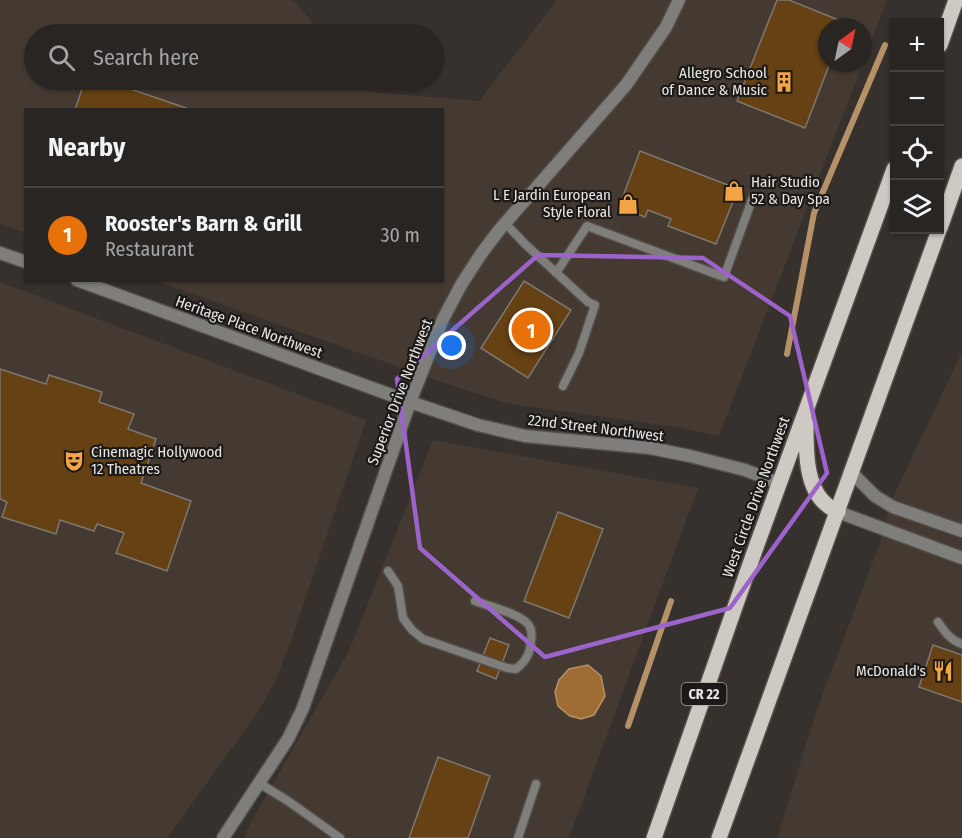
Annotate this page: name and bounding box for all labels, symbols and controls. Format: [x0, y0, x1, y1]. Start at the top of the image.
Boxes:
north arrow [818, 18, 872, 72]
map controls [890, 18, 944, 234]
button: + [890, 18, 944, 72]
search box [24, 24, 444, 90]
icon: search [45, 41, 78, 74]
text: Search here [93, 44, 199, 71]
place label: Allegro School of Dance & Music [661, 64, 768, 99]
building icon: Allegro School of Dance & Music [772, 70, 796, 94]
button: − [890, 72, 944, 126]
button: locate [890, 126, 944, 180]
text: Nearby [48, 132, 125, 163]
place label: Hair Studio 52 & Day Spa [751, 173, 830, 208]
shop icon: Hair Studio 52 & Day Spa [722, 179, 746, 203]
button: layers [890, 180, 944, 234]
place label: L E Jardin European Style Floral [493, 186, 611, 221]
shop icon: L E Jardin European Style Floral [616, 192, 640, 216]
text: Rooster's Barn & Grill [105, 210, 302, 237]
text: 1 [63, 223, 72, 247]
text: 30 m [380, 223, 420, 247]
text: Restaurant [105, 237, 194, 261]
street label: Heritage Place Northwest [173, 292, 325, 362]
pin: 1 [512, 308, 550, 352]
street label: Superior Drive Northwest [364, 316, 436, 468]
your location [437, 331, 466, 360]
street label: 22nd Street Northwest [527, 411, 665, 445]
street label: West Circle Drive Northwest [719, 414, 794, 580]
place label: Cinemagic Hollywood 12 Theatres [91, 443, 222, 478]
theatre icon: Cinemagic Hollywood 12 Theatres [62, 449, 86, 473]
restaurant icon: McDonald's [931, 659, 955, 683]
place label: McDonald's [856, 662, 926, 680]
road number: CR 22 [682, 683, 726, 705]

